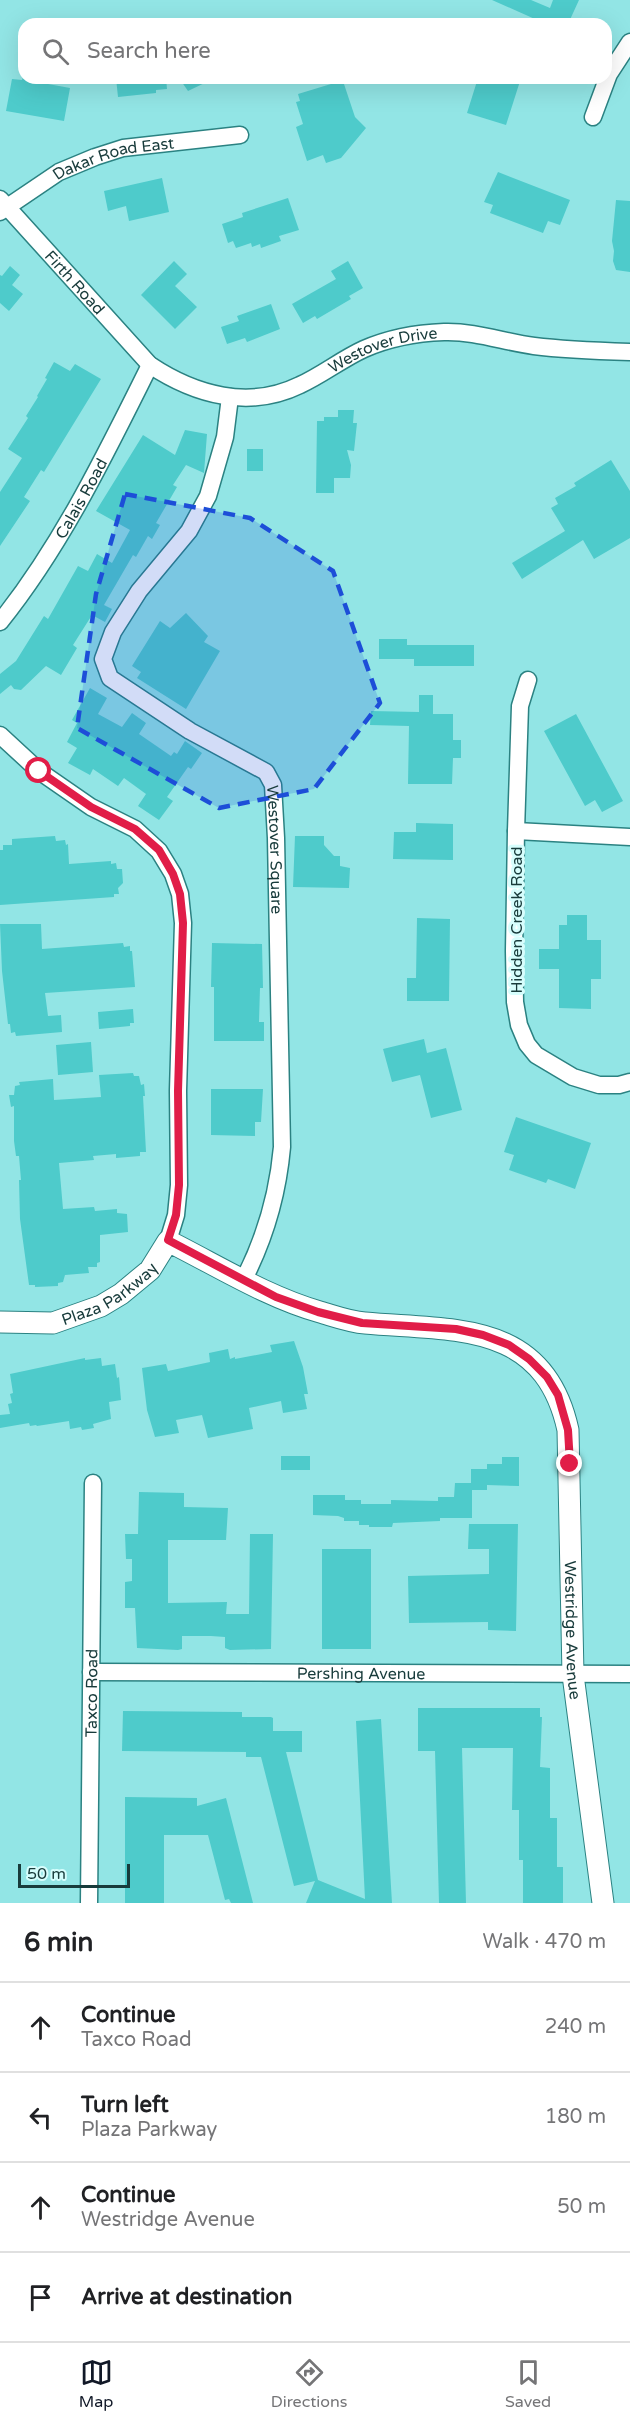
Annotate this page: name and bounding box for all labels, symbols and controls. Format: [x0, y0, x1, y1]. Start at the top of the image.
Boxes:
search box [18, 18, 612, 84]
icon: search [39, 35, 72, 68]
text: Search here [87, 38, 211, 64]
street label: Dakar Road East [49, 133, 175, 185]
street label: Firth Road [40, 246, 109, 319]
street label: Westover Drive [325, 323, 438, 378]
street label: Calais Road [51, 455, 112, 543]
route start [25, 757, 51, 783]
street label: Westover Square [262, 785, 286, 914]
street label: Hidden Creek Road [507, 846, 527, 994]
street label: Plaza Parkway [59, 1259, 163, 1330]
route end [556, 1450, 582, 1476]
street label: Westridge Avenue [560, 1560, 585, 1701]
street label: Taxco Road [82, 1649, 102, 1737]
street label: Pershing Avenue [297, 1664, 425, 1684]
scale bar [18, 1861, 130, 1888]
text: 50 m [27, 1864, 66, 1884]
text: 6 min [24, 1927, 93, 1958]
text: Walk · 470 m [483, 1930, 606, 1954]
text: Continue [81, 2002, 176, 2028]
icon: ahead [24, 2011, 57, 2044]
text: 240 m [545, 2015, 606, 2039]
text: Taxco Road [81, 2028, 192, 2052]
text: Turn left [81, 2092, 169, 2118]
icon: left [24, 2101, 57, 2134]
text: 180 m [545, 2105, 606, 2129]
text: Plaza Parkway [81, 2118, 217, 2142]
text: Continue [81, 2182, 176, 2208]
icon: ahead [24, 2191, 57, 2224]
text: 50 m [557, 2195, 606, 2219]
text: Westridge Avenue [81, 2208, 255, 2232]
icon: arrive [24, 2281, 57, 2314]
text: Arrive at destination [81, 2284, 292, 2310]
tab: Map [79, 2356, 113, 2412]
tab: Directions [271, 2356, 347, 2412]
tab: Saved [505, 2356, 551, 2412]

